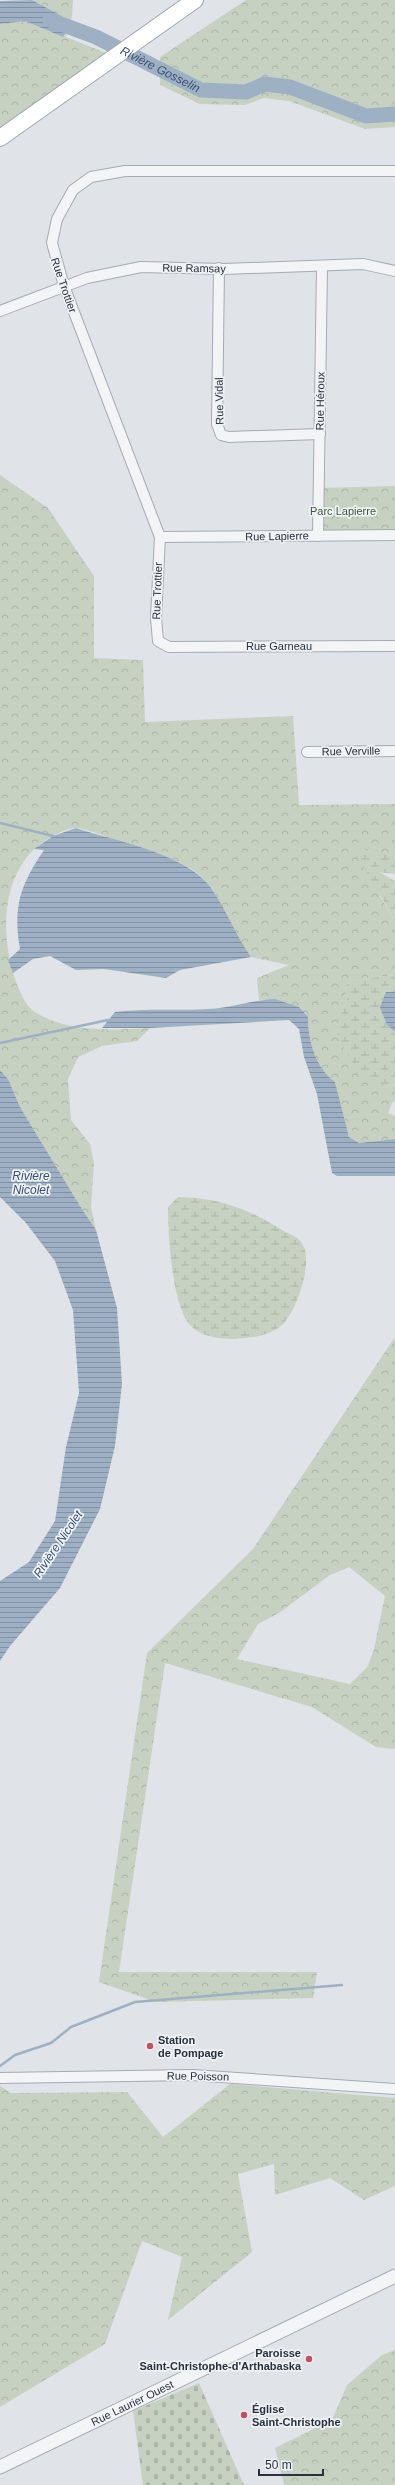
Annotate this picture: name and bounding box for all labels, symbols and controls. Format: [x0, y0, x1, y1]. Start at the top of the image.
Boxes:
water label: Rivière Gosselin [118, 43, 203, 96]
street label: Rue Trottier [49, 256, 79, 314]
street label: Rue Ramsay [162, 261, 226, 275]
street label: Rue Héroux [313, 371, 327, 430]
street label: Rue Vidal [213, 377, 225, 425]
park label: Parc Lapierre [310, 505, 376, 517]
street label: Rue Lapierre [245, 529, 309, 543]
street label: Rue Trottier [150, 562, 164, 620]
street label: Rue Garneau [246, 640, 312, 652]
street label: Rue Verville [322, 744, 380, 758]
water label: Rivière Nicolet [12, 1169, 50, 1197]
water label: Rivière Nicolet [31, 1507, 86, 1580]
place label: Station de Pompage [158, 2034, 223, 2059]
marker: Station de Pompage [145, 2041, 155, 2051]
street label: Rue Poisson [167, 2069, 229, 2083]
place label: Paroisse Saint-Christophe-d'Arthabaska [139, 2347, 302, 2372]
marker: Paroisse Saint-Christophe-d'Arthabaska [304, 2354, 314, 2364]
street label: Rue Laurier Ouest [89, 2378, 175, 2428]
place label: Église Saint-Christophe [252, 2403, 341, 2428]
marker: Église Saint-Christophe [239, 2410, 249, 2420]
scale bar [259, 2451, 323, 2477]
text: 50 m [265, 2458, 292, 2472]

